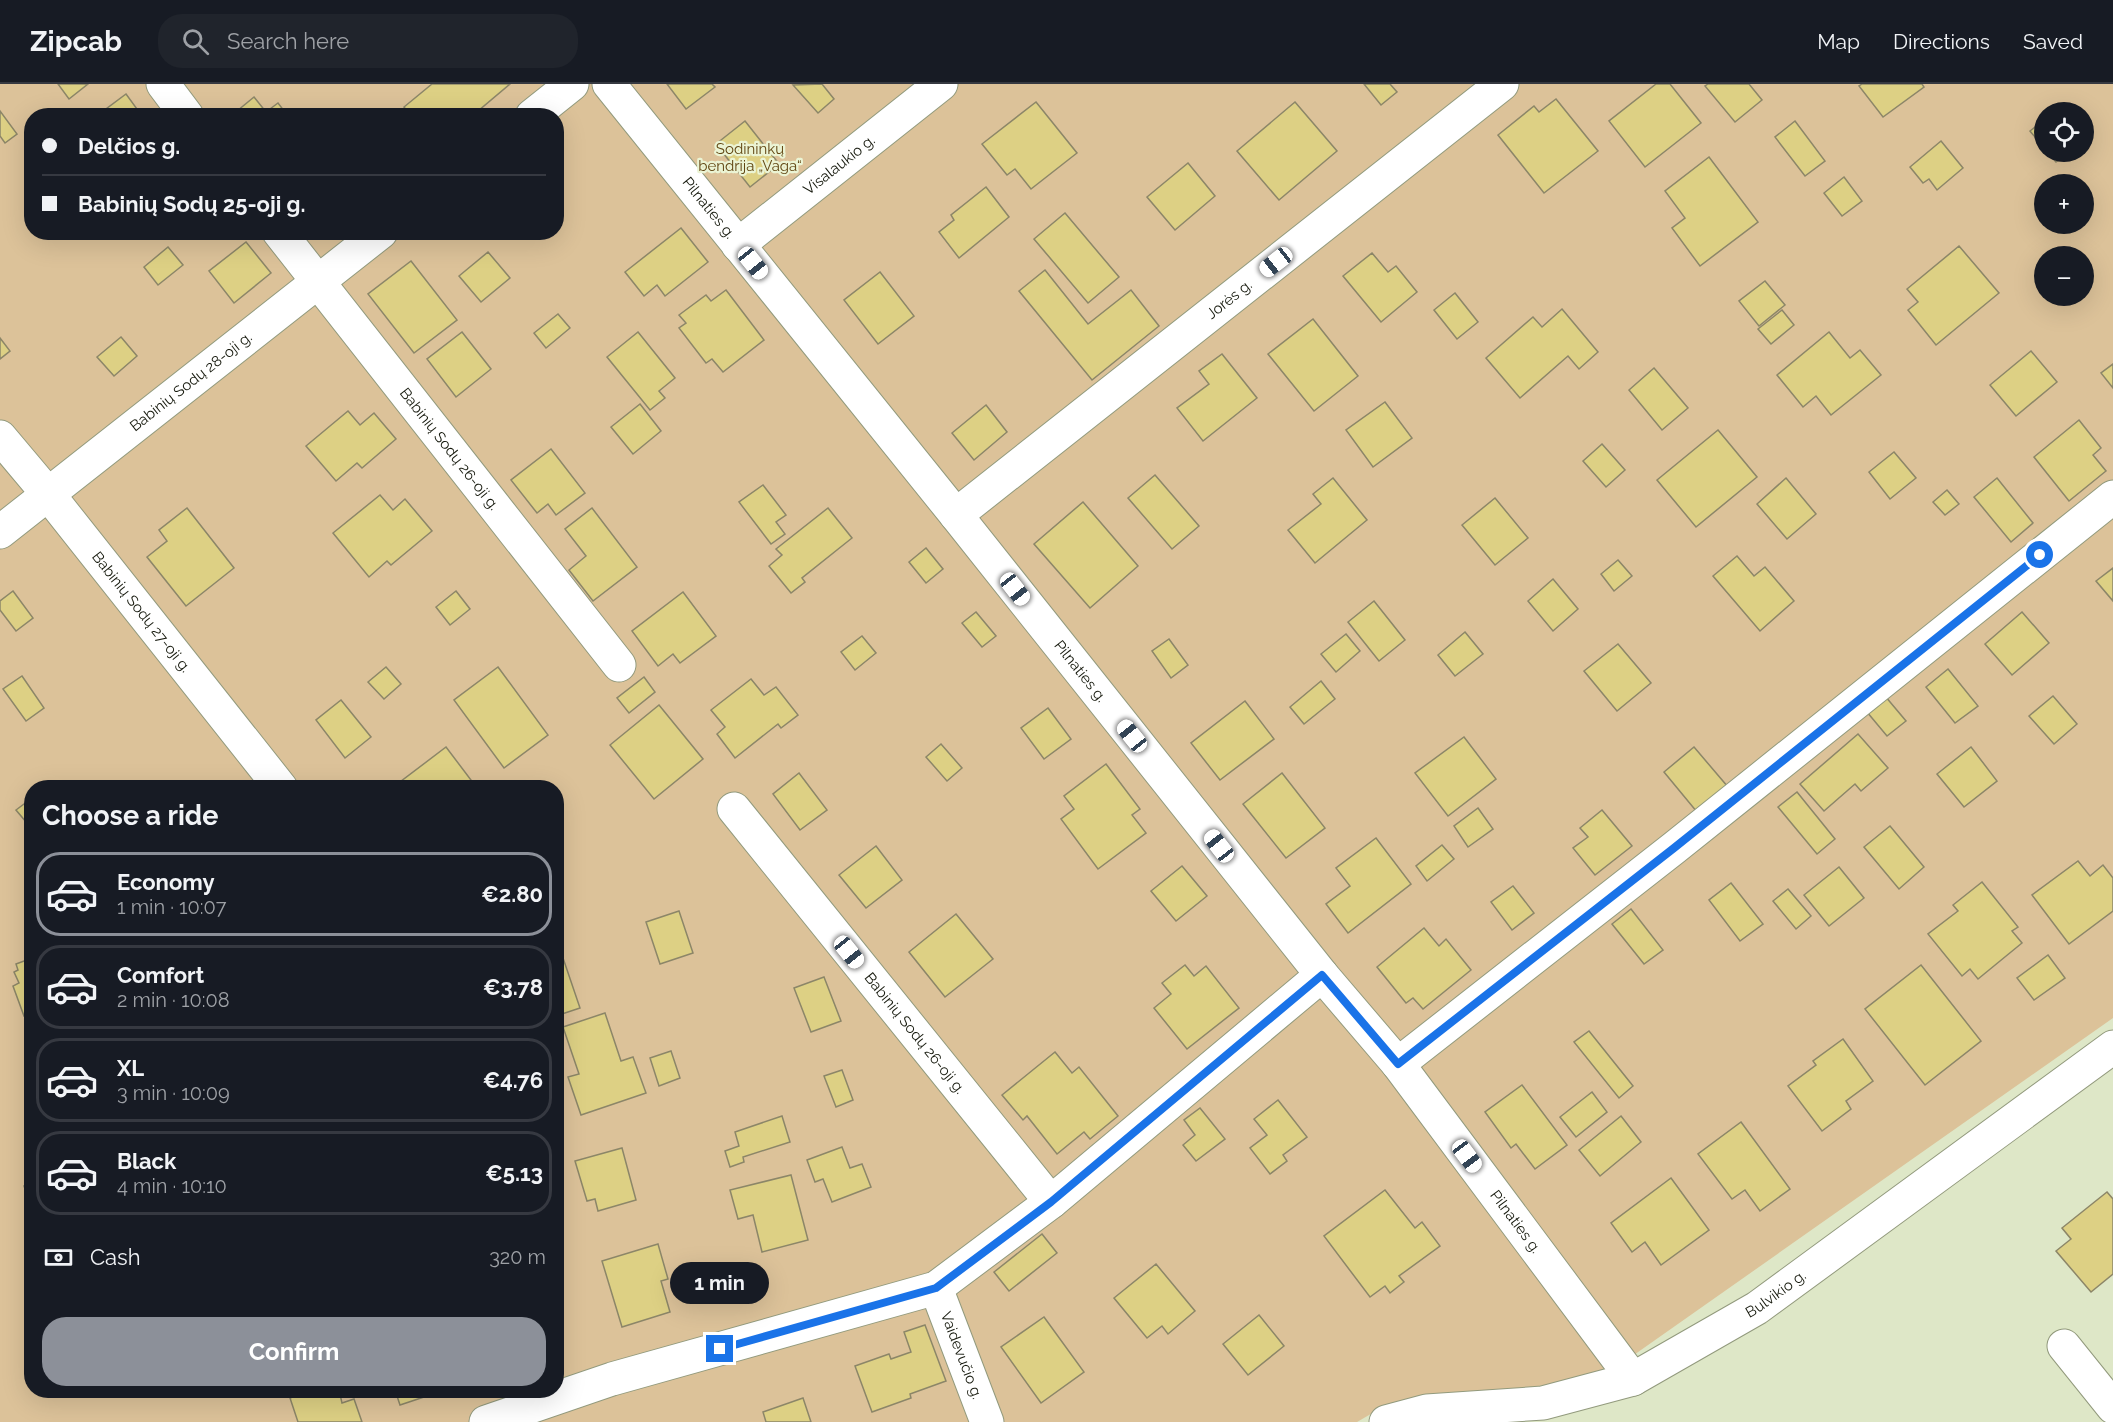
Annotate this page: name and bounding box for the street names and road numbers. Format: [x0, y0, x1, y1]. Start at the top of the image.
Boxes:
street label: Visalaukio g. [800, 131, 878, 199]
street label: Pilnaties g. [679, 173, 739, 242]
street label: Jorės g. [1203, 276, 1256, 323]
street label: Babinių Sodų 28-oji g. [126, 328, 256, 435]
street label: Babinių Sodų 26-oji g. [396, 384, 503, 514]
street label: Babinių Sodų 27-oji g. [88, 548, 195, 676]
street label: Pilnaties g. [1050, 637, 1110, 706]
street label: Babinių Sodų 26-oji g. [861, 969, 969, 1097]
street label: Pilnaties g. [1486, 1187, 1545, 1257]
street label: Bulvikio g. [1742, 1266, 1809, 1322]
street label: Vaidevučio g. [937, 1309, 986, 1402]

